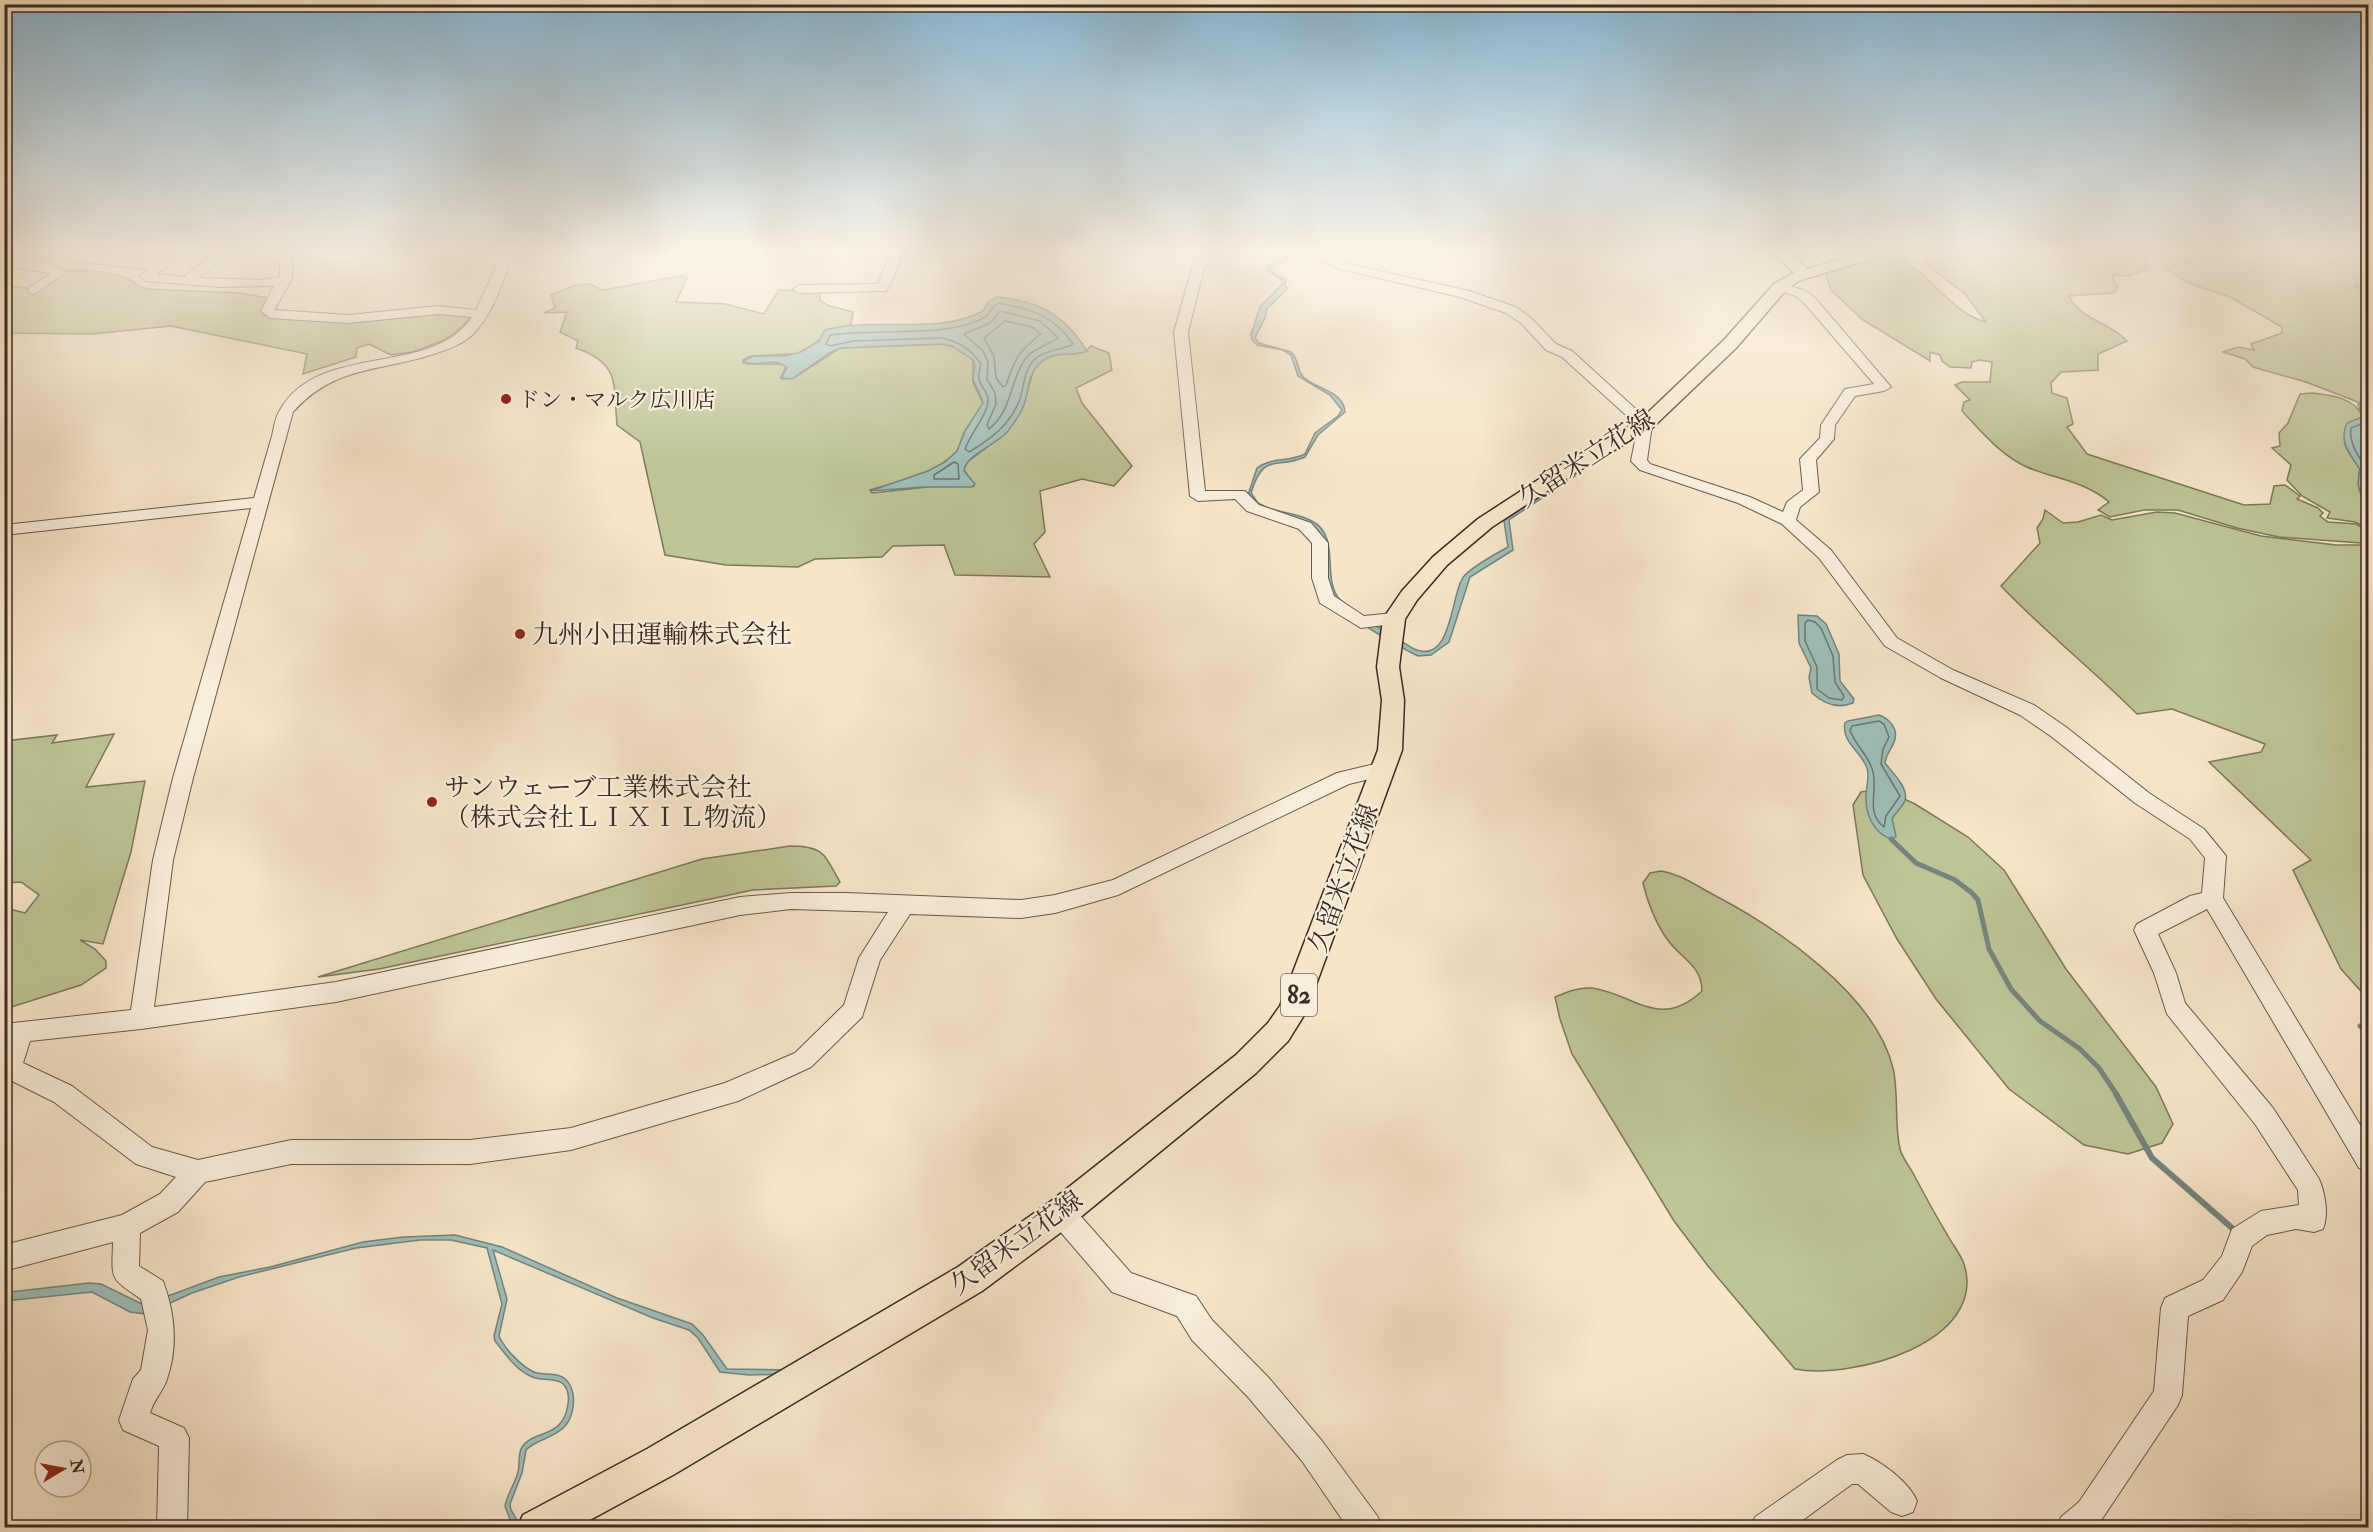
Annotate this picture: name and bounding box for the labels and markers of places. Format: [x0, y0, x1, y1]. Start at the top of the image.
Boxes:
place label: ドン・マルク広川店 [518, 386, 716, 414]
marker: ドン・マルク広川店 [499, 392, 513, 406]
place label: 九州小田運輸株式会社 [532, 619, 792, 651]
marker: 九州小田運輸株式会社 [513, 627, 527, 641]
place label: サンウェーブ工業株式会社 （株式会社ＬＩＸＩＬ物流） [444, 772, 782, 834]
marker: サンウェーブ工業株式会社 （株式会社ＬＩＸＩＬ物流） [425, 795, 439, 809]

